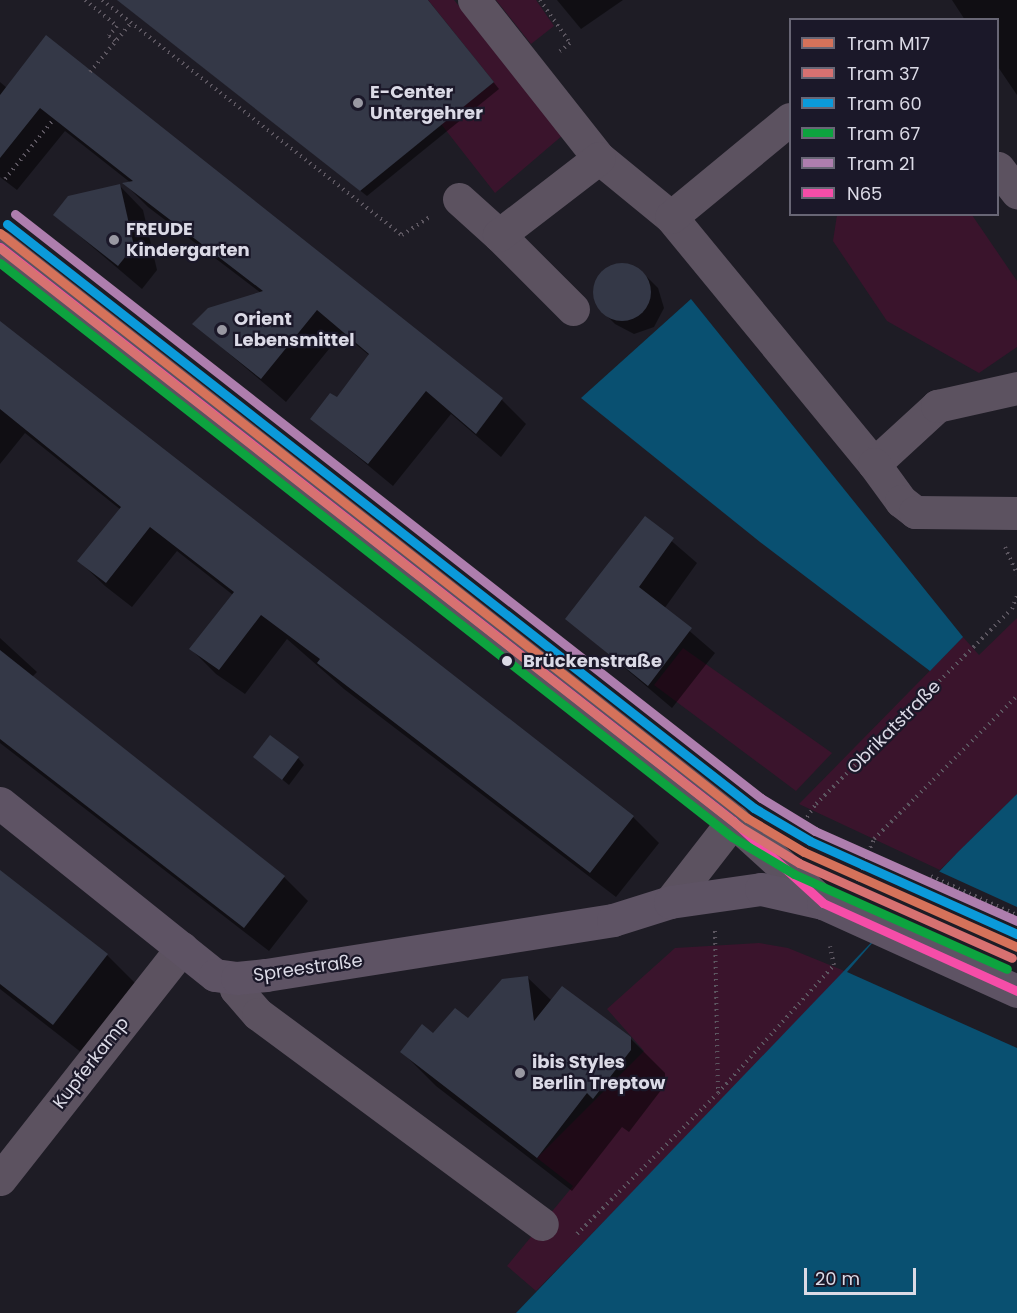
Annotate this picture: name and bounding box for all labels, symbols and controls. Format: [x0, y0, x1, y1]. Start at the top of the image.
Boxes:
legend [789, 18, 999, 216]
text: Tram M17 [847, 31, 930, 56]
text: Tram 37 [847, 61, 919, 86]
place label: E-Center Untergehrer [370, 82, 483, 124]
text: Tram 60 [847, 91, 922, 116]
marker: E-Center Untergehrer [351, 96, 365, 110]
text: Tram 67 [847, 121, 920, 146]
text: Tram 21 [847, 151, 915, 176]
text: N65 [847, 181, 882, 206]
place label: FREUDE Kindergarten [126, 219, 250, 262]
marker: FREUDE Kindergarten [107, 233, 121, 247]
place label: Orient Lebensmittel [234, 309, 355, 352]
marker: Orient Lebensmittel [215, 323, 229, 337]
marker: Brückenstraße [496, 650, 518, 672]
place label: Brückenstraße [523, 650, 662, 672]
street label: Obrikatstraße [843, 676, 945, 778]
street label: Spreestraße [252, 950, 364, 986]
street label: Kupferkamp [49, 1013, 133, 1113]
place label: ibis Styles Berlin Treptow [532, 1052, 665, 1094]
marker: ibis Styles Berlin Treptow [513, 1066, 527, 1080]
scale bar [807, 1256, 920, 1294]
text: 20 m [815, 1266, 860, 1291]

